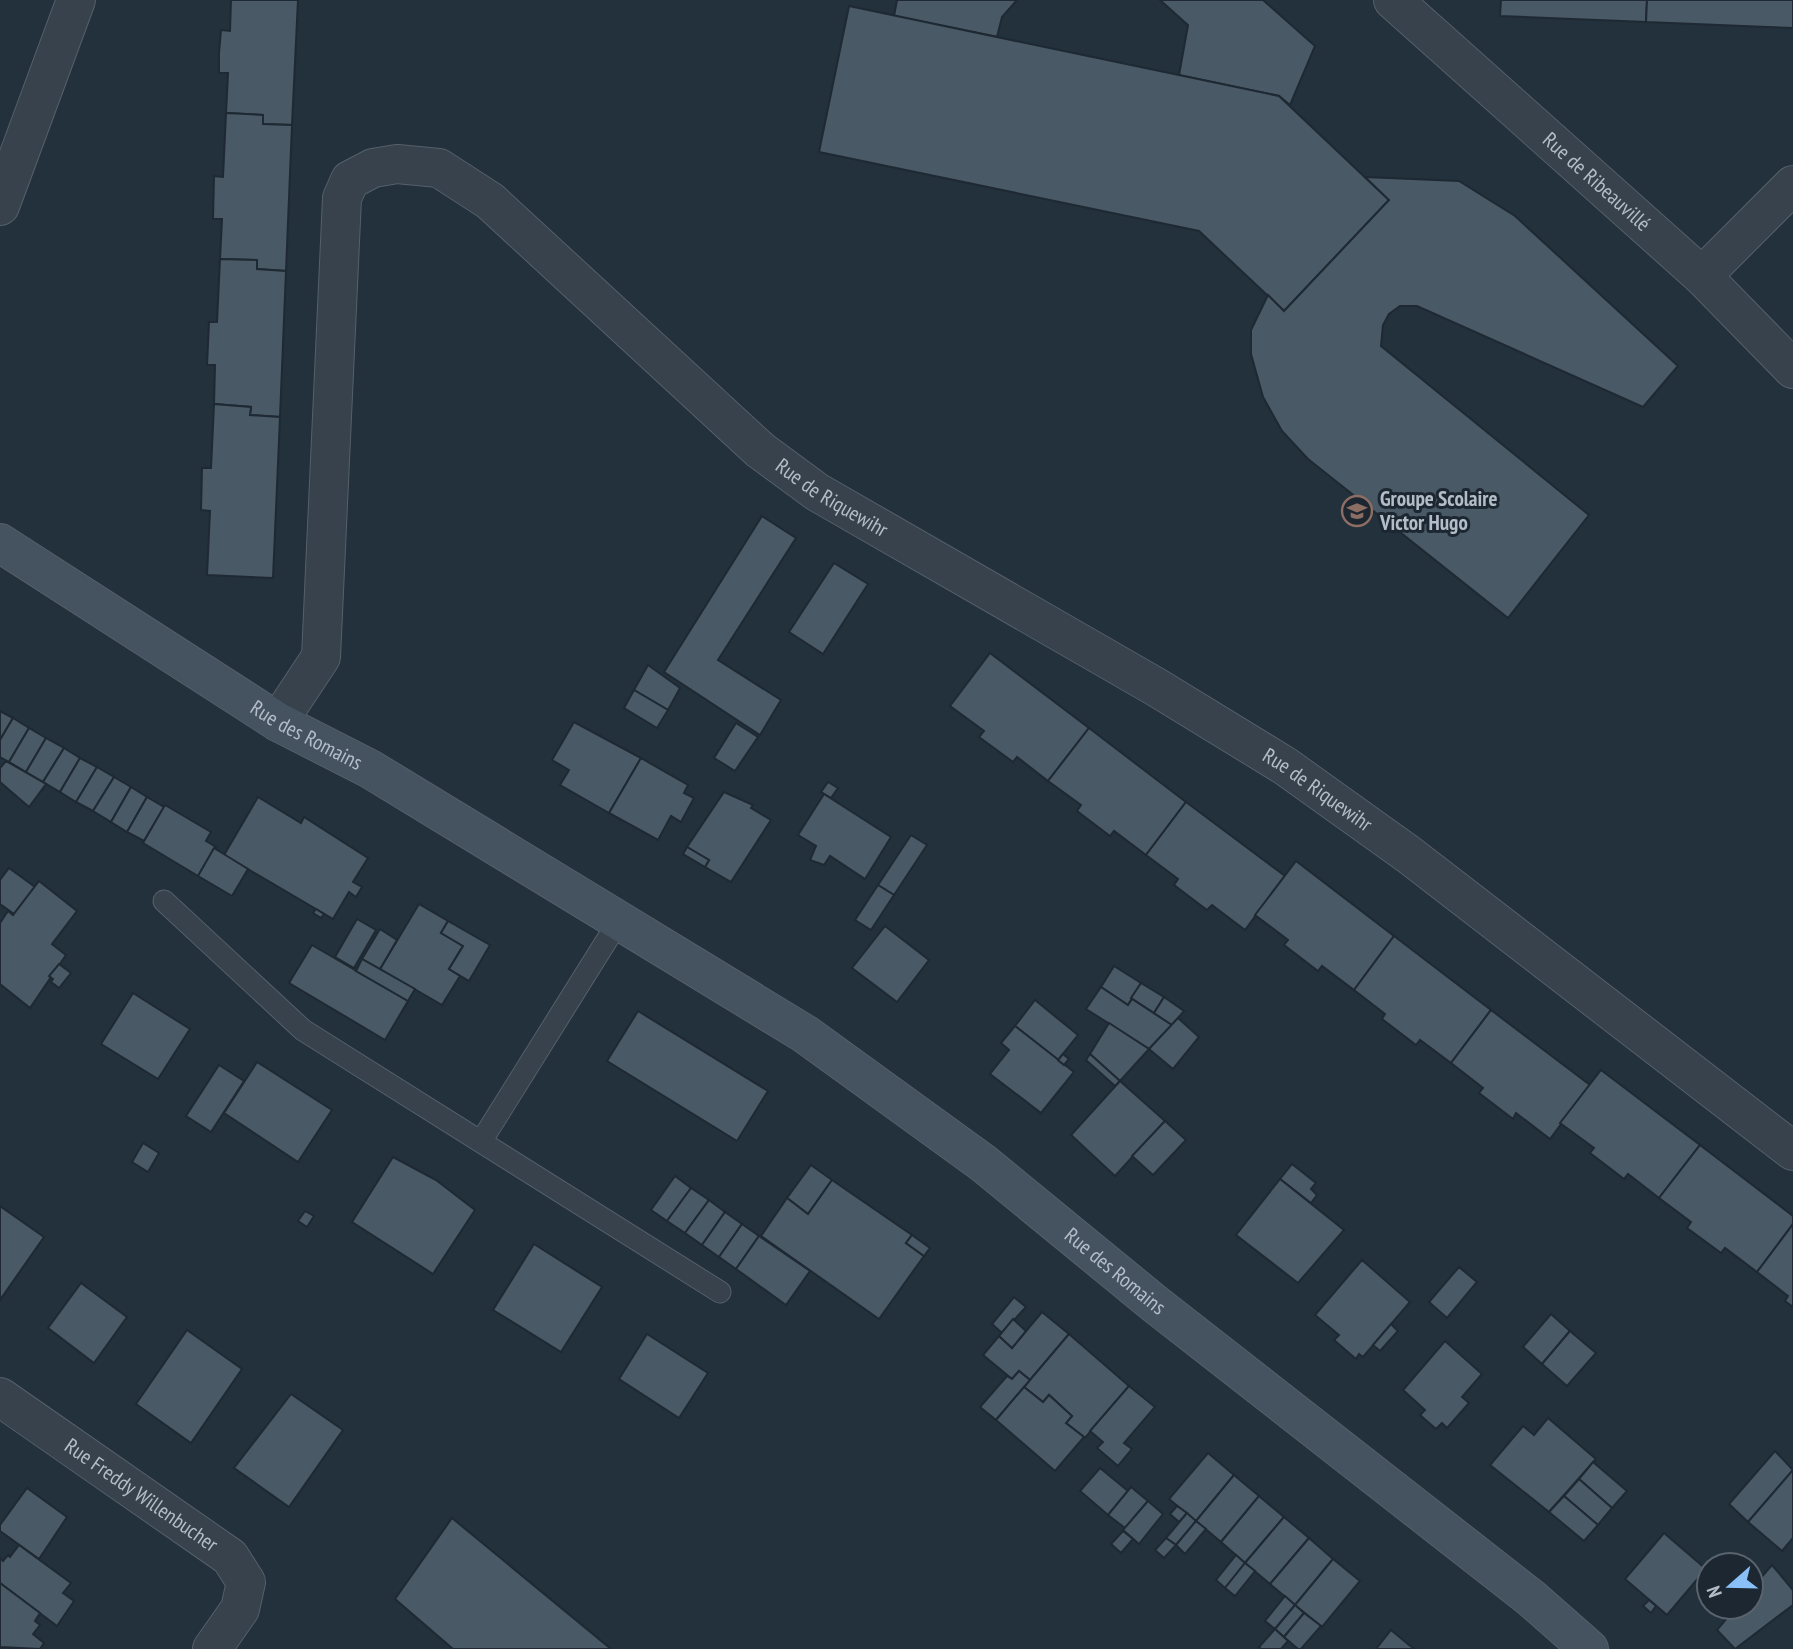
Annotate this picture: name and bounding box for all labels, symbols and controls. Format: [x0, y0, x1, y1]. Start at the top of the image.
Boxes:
street label: Rue de Ribeauvillé [1537, 126, 1657, 237]
street label: Rue de Riquewihr [770, 452, 893, 543]
place label: Groupe Scolaire Victor Hugo [1379, 485, 1497, 536]
school or university icon: Groupe Scolaire Victor Hugo [1340, 494, 1374, 528]
street label: Rue des Romains [246, 694, 367, 776]
street label: Rue de Riquewihr [1258, 742, 1378, 837]
street label: Rue des Romains [1059, 1221, 1171, 1320]
street label: Rue Freddy Willenbucher [59, 1432, 224, 1558]
north arrow [1695, 1551, 1765, 1621]
text: N [1701, 1583, 1727, 1601]

